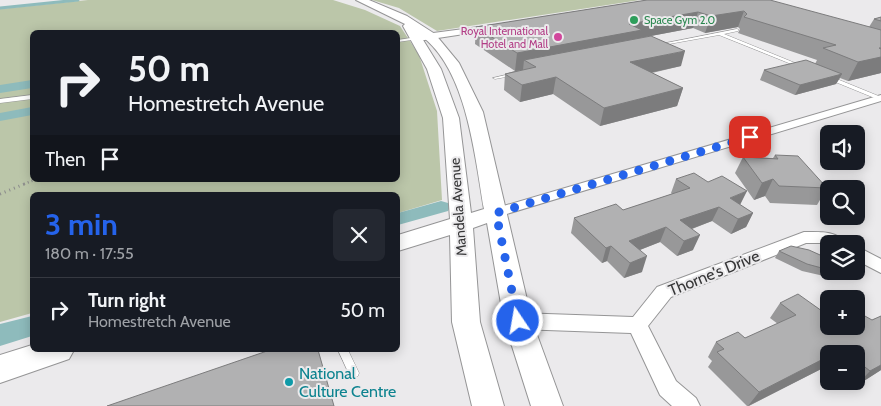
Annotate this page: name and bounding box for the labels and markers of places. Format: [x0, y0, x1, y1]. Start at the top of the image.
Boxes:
place label: Space Gym 2.0 [644, 13, 716, 27]
marker: Space Gym 2.0 [628, 14, 640, 26]
place label: Royal International Hotel and Mall [461, 24, 548, 51]
marker: Royal International Hotel and Mall [552, 31, 564, 43]
pin [729, 116, 771, 158]
place label: National Culture Centre [299, 364, 396, 401]
marker: National Culture Centre [283, 376, 295, 388]

